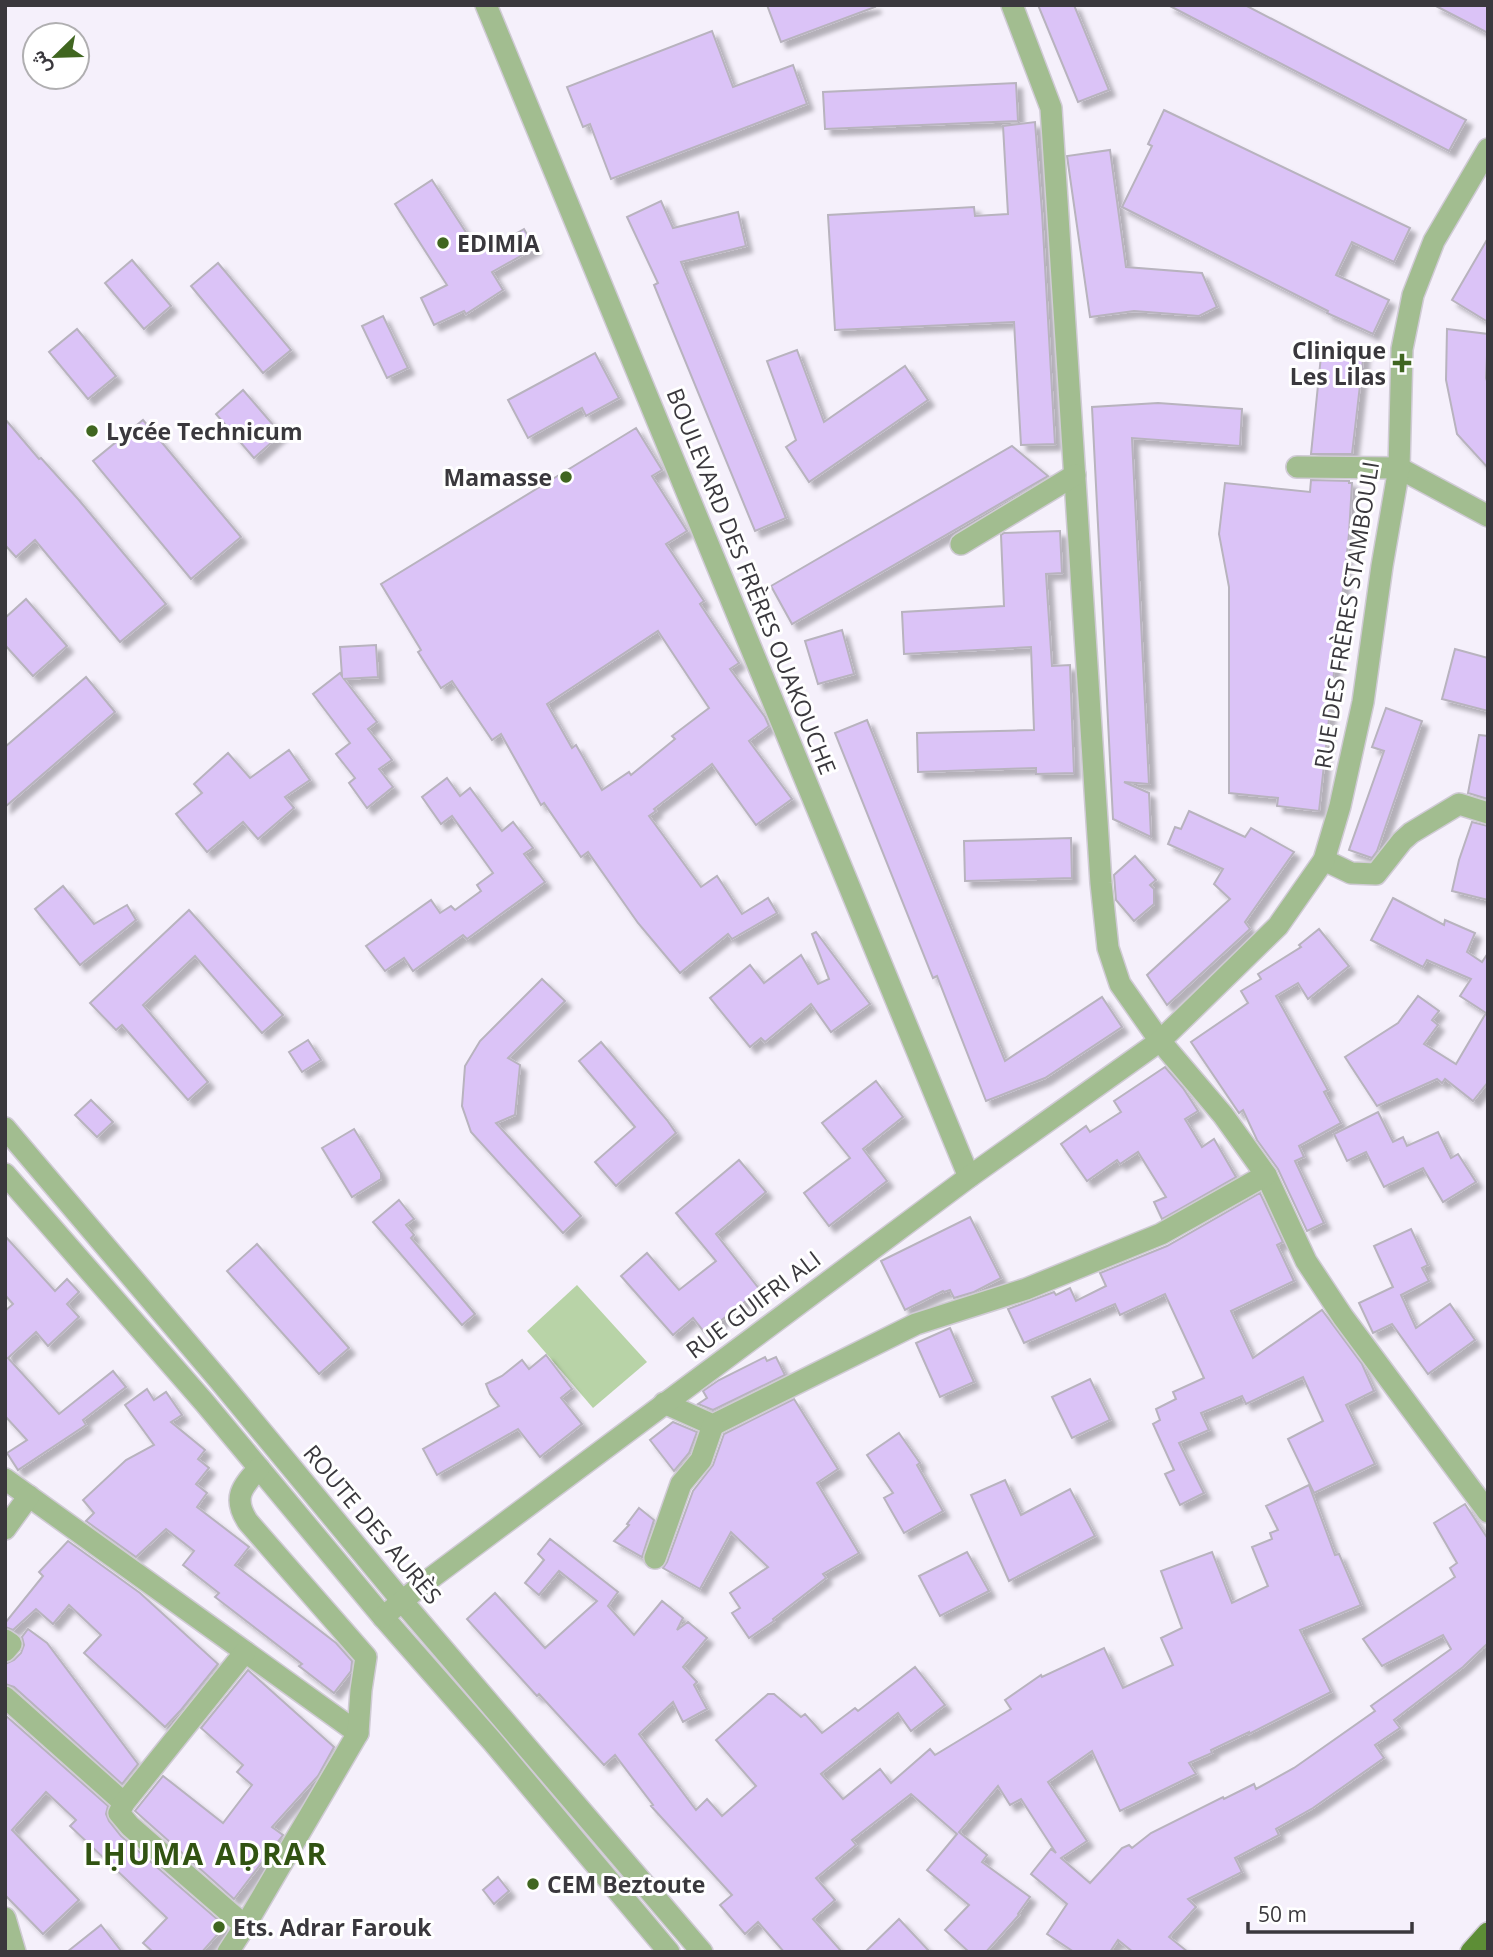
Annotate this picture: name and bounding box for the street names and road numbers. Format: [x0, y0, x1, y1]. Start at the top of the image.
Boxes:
street label: BOULEVARD DES FRÈRES OUAKOUCHE [660, 383, 844, 779]
street label: RUE DES FRÈRES STAMBOULI [1306, 459, 1386, 771]
street label: RUE GUIFRI ALI [679, 1243, 827, 1365]
street label: ROUTE DES AURÈS [297, 1437, 449, 1611]

